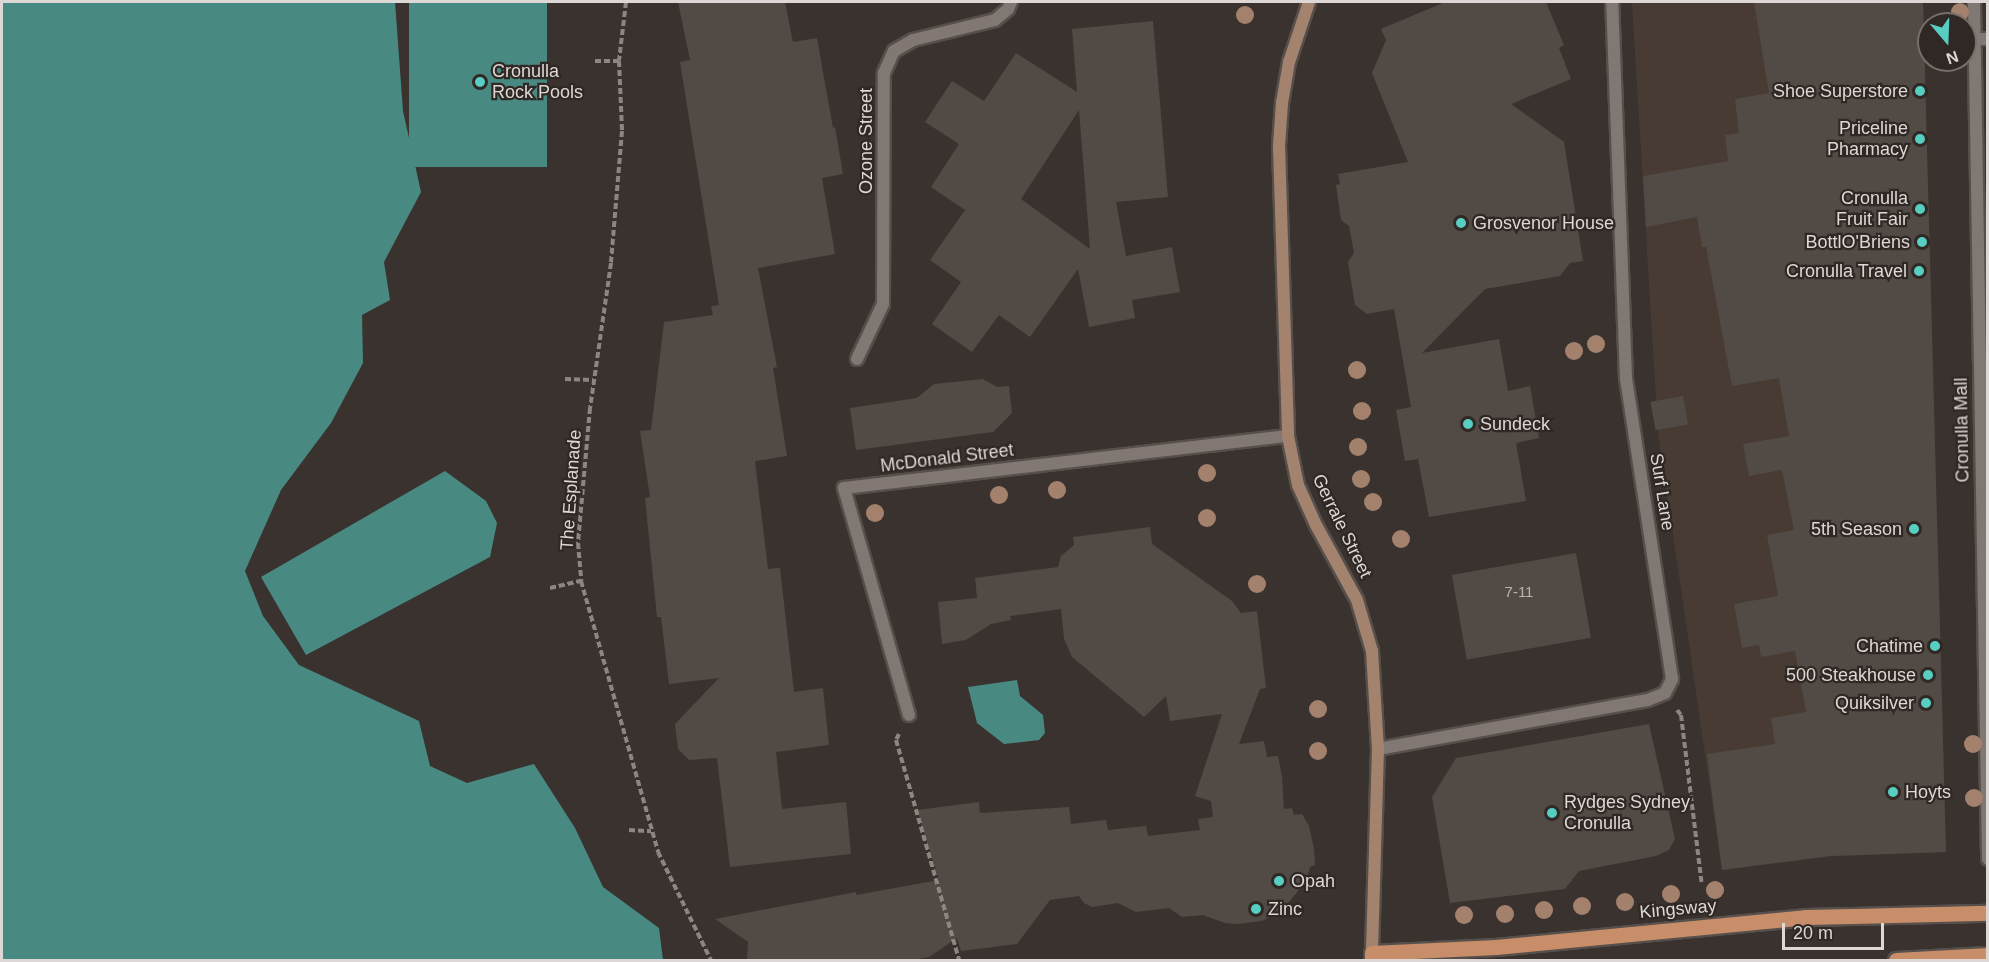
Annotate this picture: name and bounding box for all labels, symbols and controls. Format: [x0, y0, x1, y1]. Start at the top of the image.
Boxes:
north arrow [1917, 12, 1977, 72]
text: N [1944, 48, 1961, 68]
place label: Cronulla Rock Pools [492, 61, 583, 104]
marker: Cronulla Rock Pools [473, 75, 487, 89]
place label: Shoe Superstore [1773, 80, 1908, 102]
marker: Shoe Superstore [1913, 84, 1927, 98]
street label: Ozone Street [855, 88, 877, 194]
place label: Priceline Pharmacy [1827, 118, 1908, 160]
marker: Priceline Pharmacy [1913, 132, 1927, 146]
place label: Cronulla Fruit Fair [1836, 188, 1908, 230]
marker: Cronulla Fruit Fair [1913, 202, 1927, 216]
place label: Grosvenor House [1473, 212, 1614, 234]
marker: Grosvenor House [1454, 216, 1468, 230]
place label: BottlO'Briens [1806, 231, 1910, 253]
marker: BottlO'Briens [1915, 235, 1929, 249]
place label: Cronulla Travel [1786, 260, 1907, 282]
marker: Cronulla Travel [1912, 264, 1926, 278]
street label: Cronulla Mall [1950, 377, 1974, 483]
place label: Sundeck [1480, 413, 1550, 435]
marker: Sundeck [1461, 417, 1475, 431]
street label: The Esplanade [556, 429, 586, 551]
street label: McDonald Street [879, 439, 1015, 477]
street label: Surf Lane [1645, 452, 1679, 532]
street label: Gerrale Street [1308, 470, 1376, 582]
place label: 5th Season [1811, 518, 1902, 540]
marker: 5th Season [1907, 522, 1921, 536]
house number: 7-11 [1505, 583, 1533, 601]
place label: Chatime [1856, 635, 1923, 657]
marker: Chatime [1928, 639, 1942, 653]
place label: 500 Steakhouse [1786, 664, 1916, 686]
marker: 500 Steakhouse [1921, 668, 1935, 682]
place label: Quiksilver [1835, 692, 1914, 714]
marker: Quiksilver [1919, 696, 1933, 710]
place label: Hoyts [1905, 781, 1951, 803]
marker: Hoyts [1886, 785, 1900, 799]
place label: Rydges Sydney Cronulla [1564, 792, 1690, 834]
marker: Rydges Sydney Cronulla [1545, 806, 1559, 820]
place label: Opah [1291, 870, 1335, 892]
marker: Opah [1272, 874, 1286, 888]
street label: Kingsway [1639, 895, 1717, 923]
place label: Zinc [1268, 898, 1302, 920]
marker: Zinc [1249, 902, 1263, 916]
scale bar [1785, 911, 1887, 949]
text: 20 m [1793, 923, 1833, 943]

